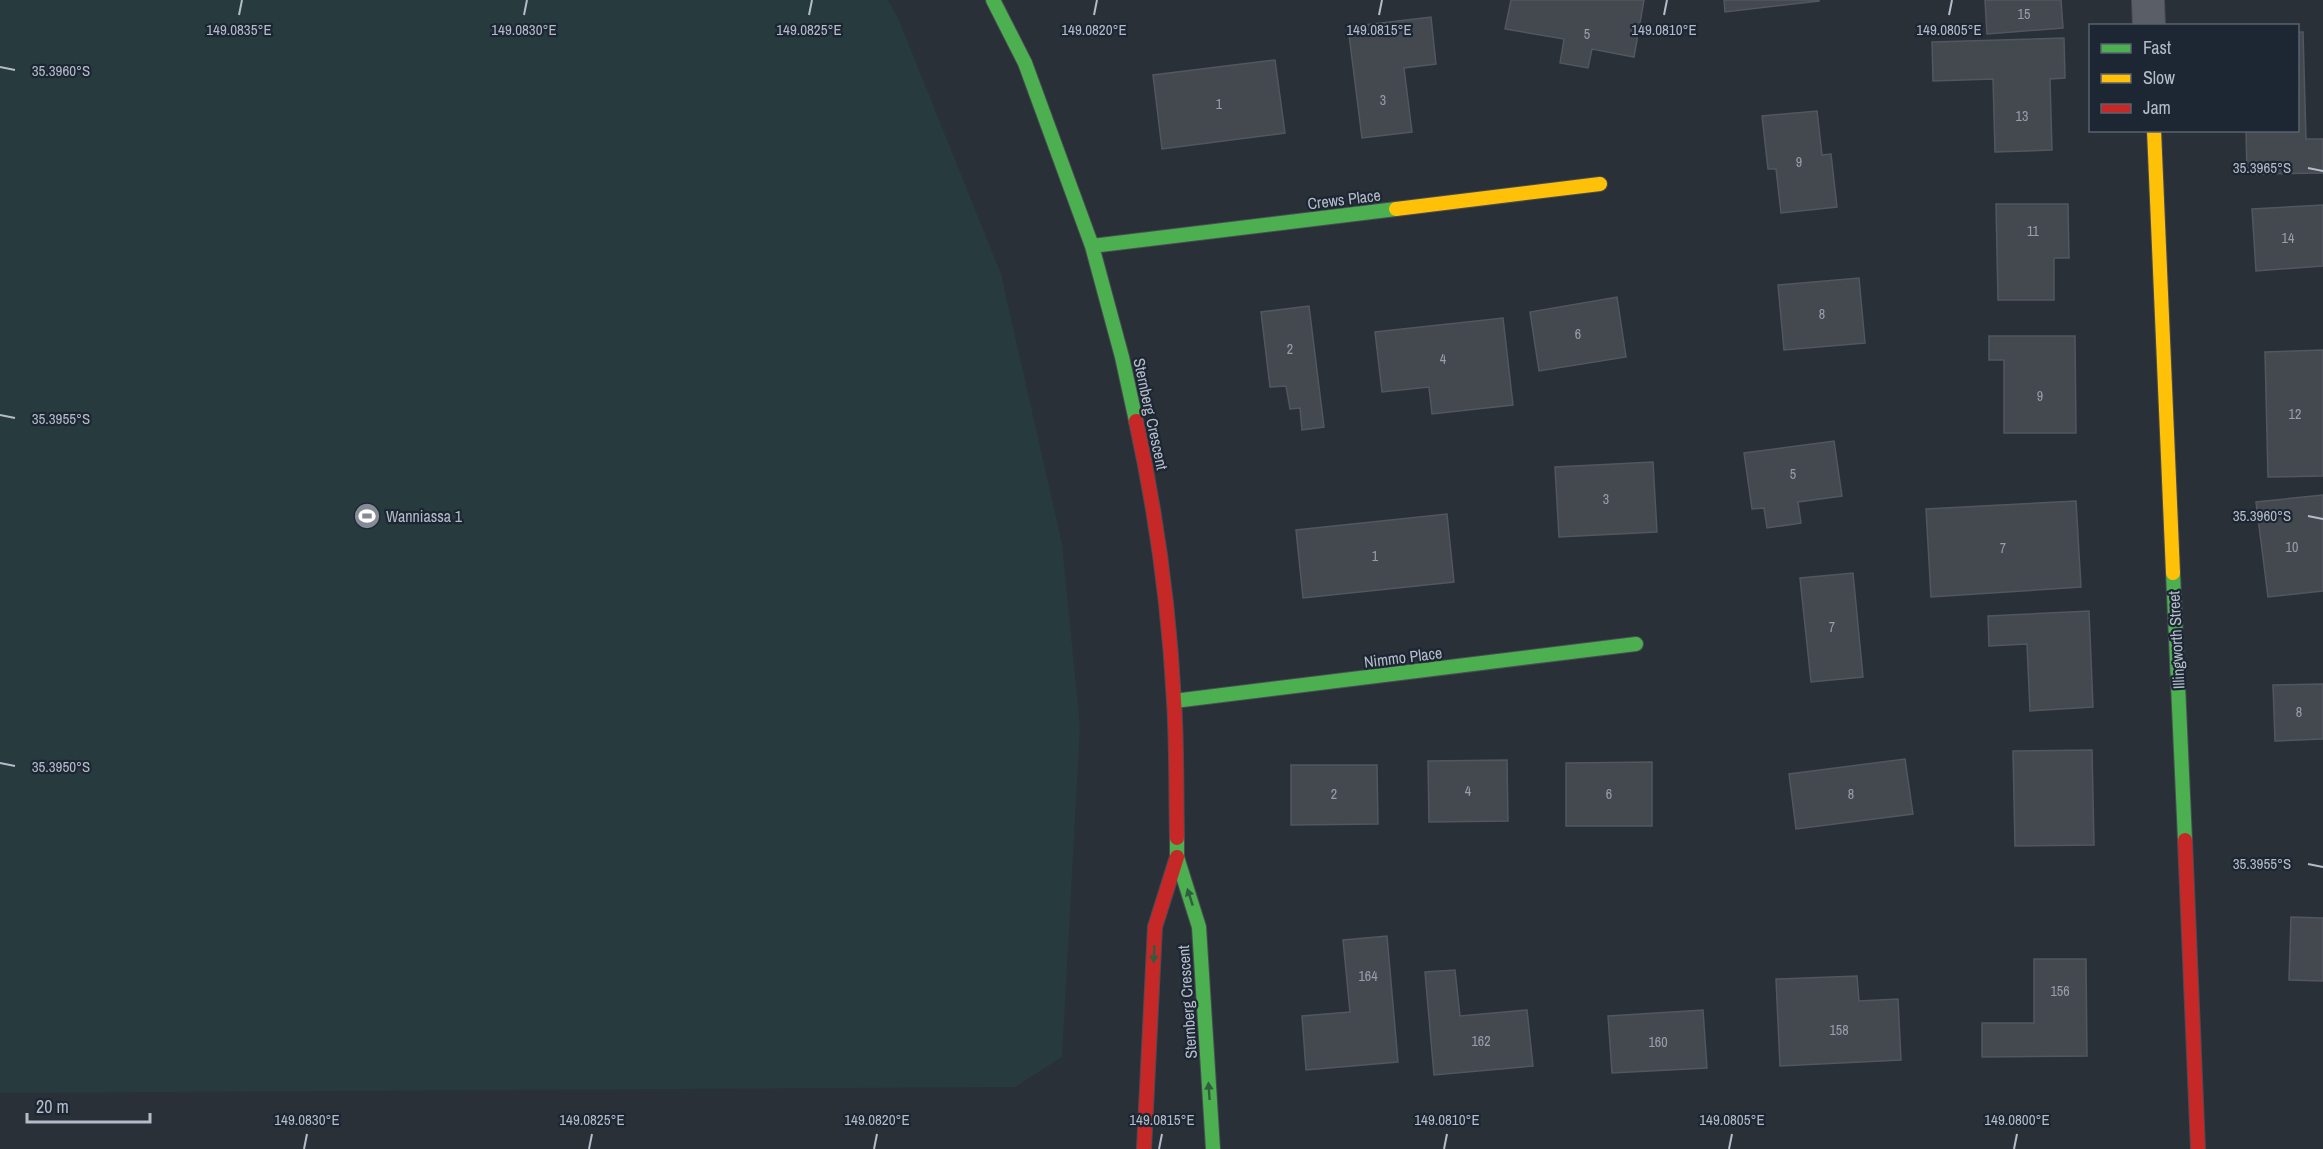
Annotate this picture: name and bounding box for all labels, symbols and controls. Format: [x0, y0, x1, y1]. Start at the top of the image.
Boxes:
house number: 15 [2018, 5, 2030, 23]
text: 149.0835°E [206, 19, 272, 40]
text: 149.0830°E [491, 19, 557, 40]
text: 149.0825°E [776, 19, 842, 40]
text: 149.0820°E [1061, 19, 1127, 40]
text: 149.0815°E [1346, 19, 1412, 40]
text: 149.0810°E [1631, 19, 1697, 40]
text: 149.0805°E [1916, 19, 1982, 40]
legend [2089, 24, 2299, 132]
house number: 5 [1584, 25, 1590, 43]
text: Fast [2143, 35, 2171, 60]
text: 35.3960°S [32, 60, 90, 81]
text: Slow [2143, 65, 2175, 90]
house number: 3 [1380, 91, 1386, 109]
house number: 1 [1216, 95, 1223, 113]
text: Jam [2143, 95, 2171, 120]
house number: 13 [2016, 107, 2028, 125]
house number: 9 [1796, 153, 1802, 171]
text: 35.3965°S [2233, 157, 2291, 178]
street label: Crews Place [1306, 184, 1382, 214]
house number: 11 [2027, 222, 2040, 240]
house number: 14 [2282, 229, 2295, 247]
house number: 8 [1819, 305, 1825, 323]
house number: 6 [1575, 325, 1581, 343]
house number: 2 [1287, 340, 1293, 358]
house number: 4 [1440, 350, 1447, 368]
street label: Sternberg Crescent [1128, 356, 1174, 472]
house number: 9 [2037, 387, 2043, 405]
house number: 12 [2289, 405, 2301, 423]
text: 35.3955°S [32, 408, 90, 429]
house number: 5 [1790, 465, 1796, 483]
house number: 3 [1603, 490, 1609, 508]
sports icon: Wanniassa 1 [352, 501, 382, 531]
place label: Wanniassa 1 [386, 505, 463, 527]
text: 35.3960°S [2233, 505, 2291, 526]
house number: 10 [2286, 538, 2298, 556]
house number: 7 [2000, 539, 2006, 557]
house number: 1 [1372, 547, 1379, 565]
street label: Illingworth Street [2162, 590, 2190, 690]
house number: 7 [1829, 618, 1835, 636]
street label: Nimmo Place [1363, 641, 1443, 673]
house number: 8 [2296, 703, 2302, 721]
text: 35.3950°S [32, 756, 90, 777]
house number: 4 [1465, 782, 1472, 800]
house number: 2 [1331, 785, 1337, 803]
house number: 6 [1606, 785, 1612, 803]
house number: 8 [1848, 785, 1854, 803]
text: 35.3955°S [2233, 853, 2291, 874]
one-way arrow [1185, 888, 1194, 906]
street label: Sternberg Crescent [1172, 944, 1202, 1060]
one-way arrow [1149, 945, 1158, 964]
house number: 164 [1358, 967, 1378, 985]
house number: 156 [2050, 982, 2070, 1000]
house number: 158 [1829, 1021, 1849, 1039]
house number: 162 [1471, 1032, 1491, 1050]
house number: 160 [1648, 1033, 1668, 1051]
one-way arrow [1205, 1081, 1214, 1100]
scale bar [27, 1086, 150, 1124]
text: 20 m [36, 1094, 69, 1119]
text: 149.0830°E [274, 1109, 340, 1130]
text: 149.0825°E [559, 1109, 625, 1130]
text: 149.0820°E [844, 1109, 910, 1130]
text: 149.0815°E [1129, 1109, 1195, 1130]
text: 149.0810°E [1414, 1109, 1480, 1130]
text: 149.0805°E [1699, 1109, 1765, 1130]
text: 149.0800°E [1984, 1109, 2050, 1130]

